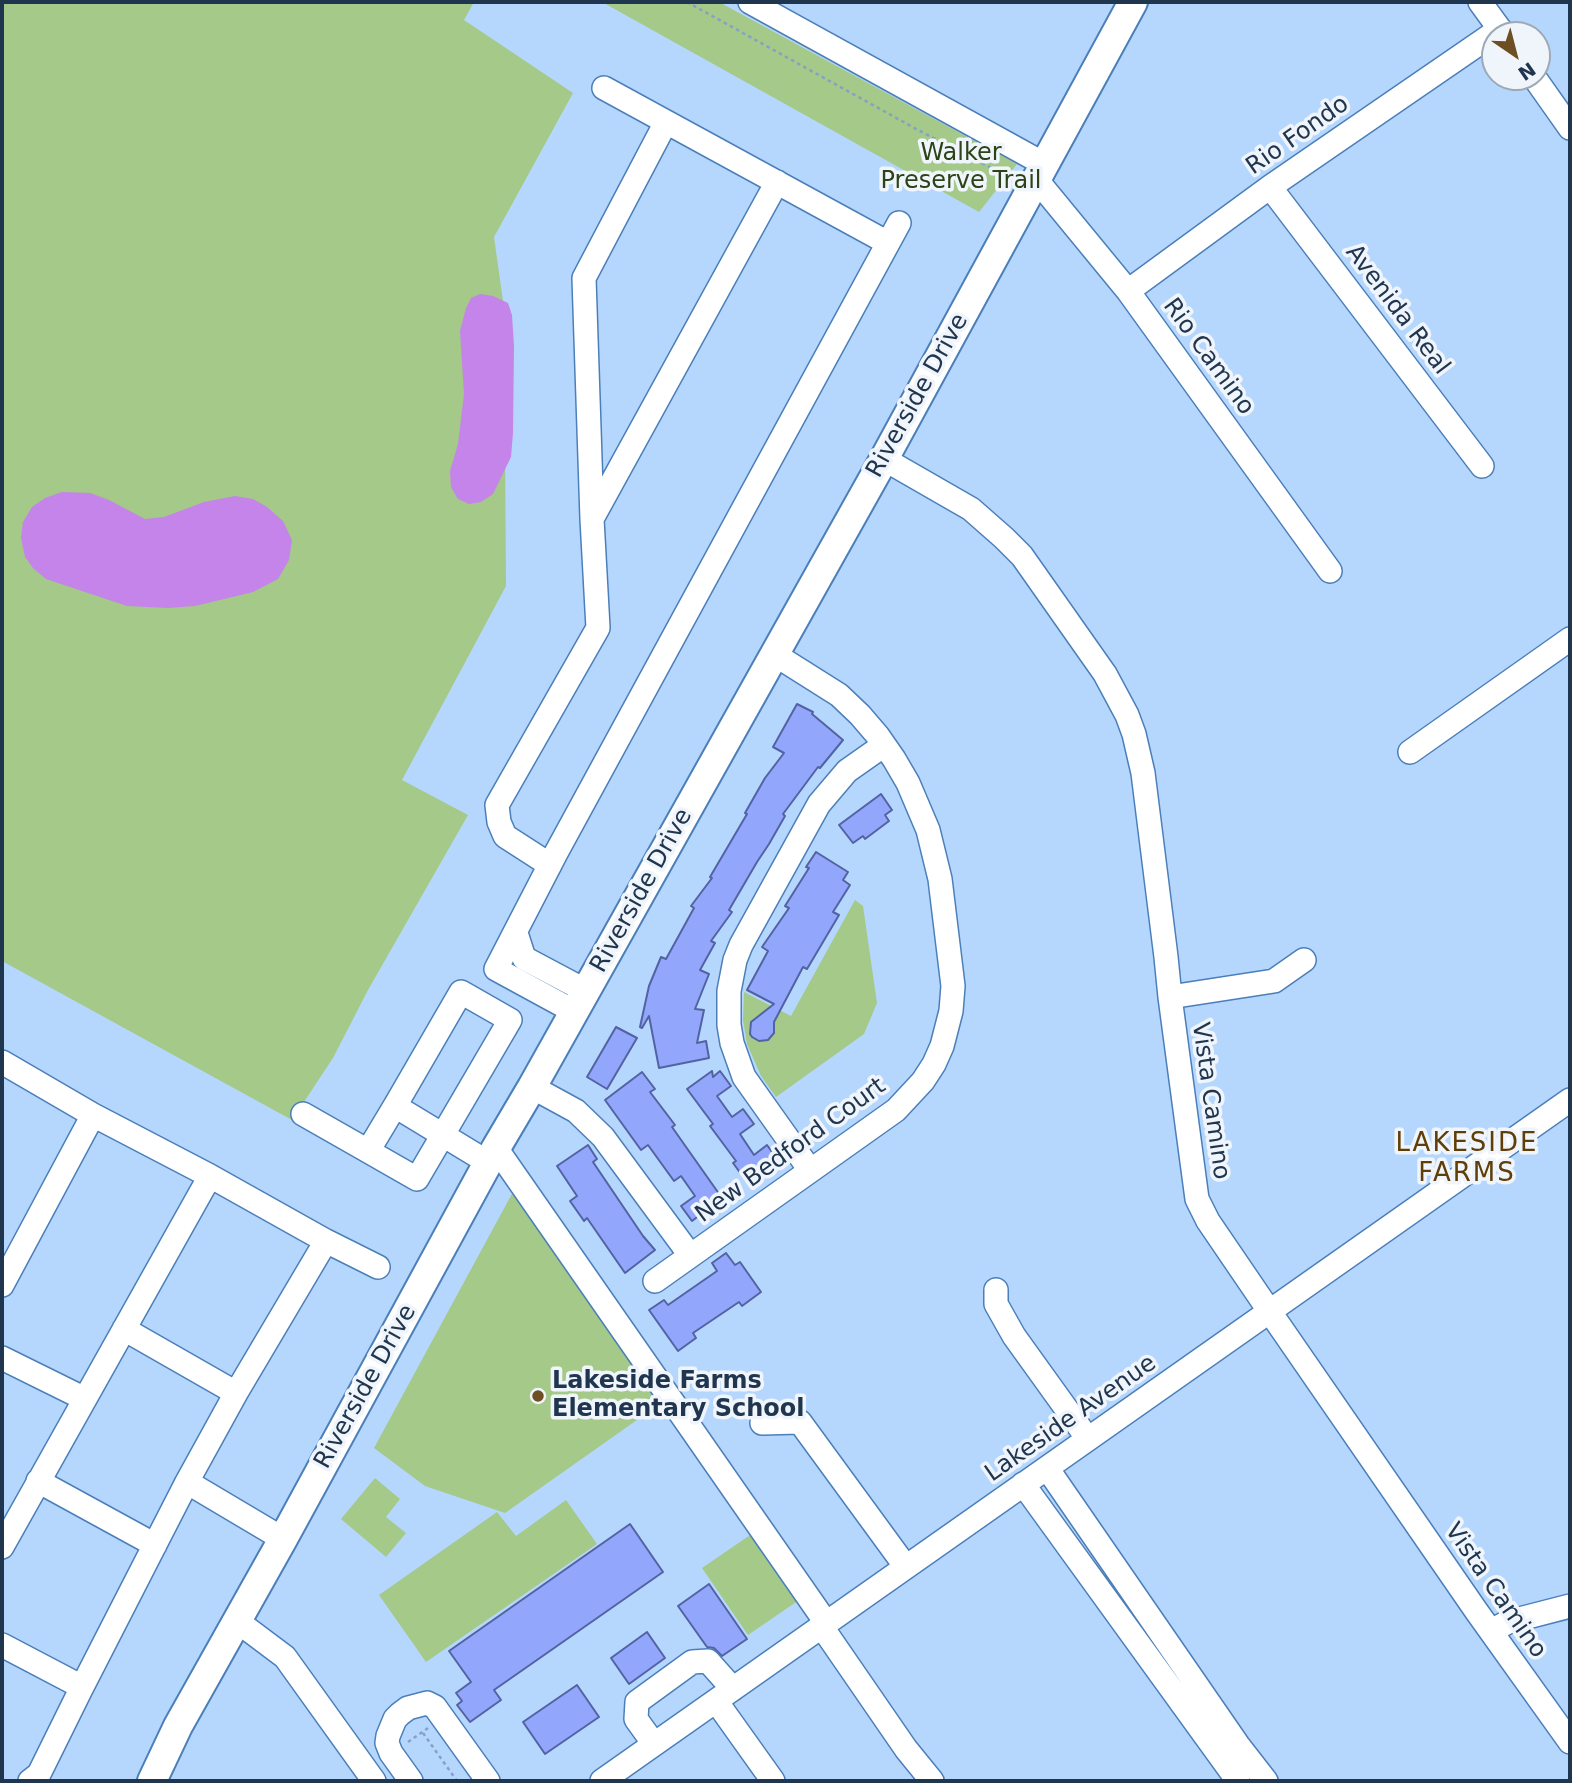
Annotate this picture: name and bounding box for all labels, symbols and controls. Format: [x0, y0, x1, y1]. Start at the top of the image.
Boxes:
north arrow [1481, 21, 1551, 91]
text: N [1514, 58, 1540, 85]
street label: Rio Fondo [1241, 90, 1355, 182]
park label: Walker Preserve Trail [881, 140, 1041, 196]
street label: Avenida Real [1339, 239, 1455, 381]
street label: Rio Camino [1156, 293, 1260, 421]
street label: Riverside Drive [861, 309, 975, 483]
street label: Riverside Drive [585, 804, 699, 978]
street label: Vista Camino [1185, 1021, 1235, 1181]
street label: New Bedford Court [690, 1072, 892, 1230]
district label: LAKESIDE FARMS [1397, 1128, 1537, 1190]
street label: Riverside Drive [309, 1300, 423, 1474]
street label: Lakeside Avenue [980, 1349, 1162, 1489]
place label: Lakeside Farms Elementary School [552, 1368, 805, 1424]
marker: Lakeside Farms Elementary School [530, 1388, 546, 1404]
street label: Vista Camino [1438, 1518, 1552, 1664]

